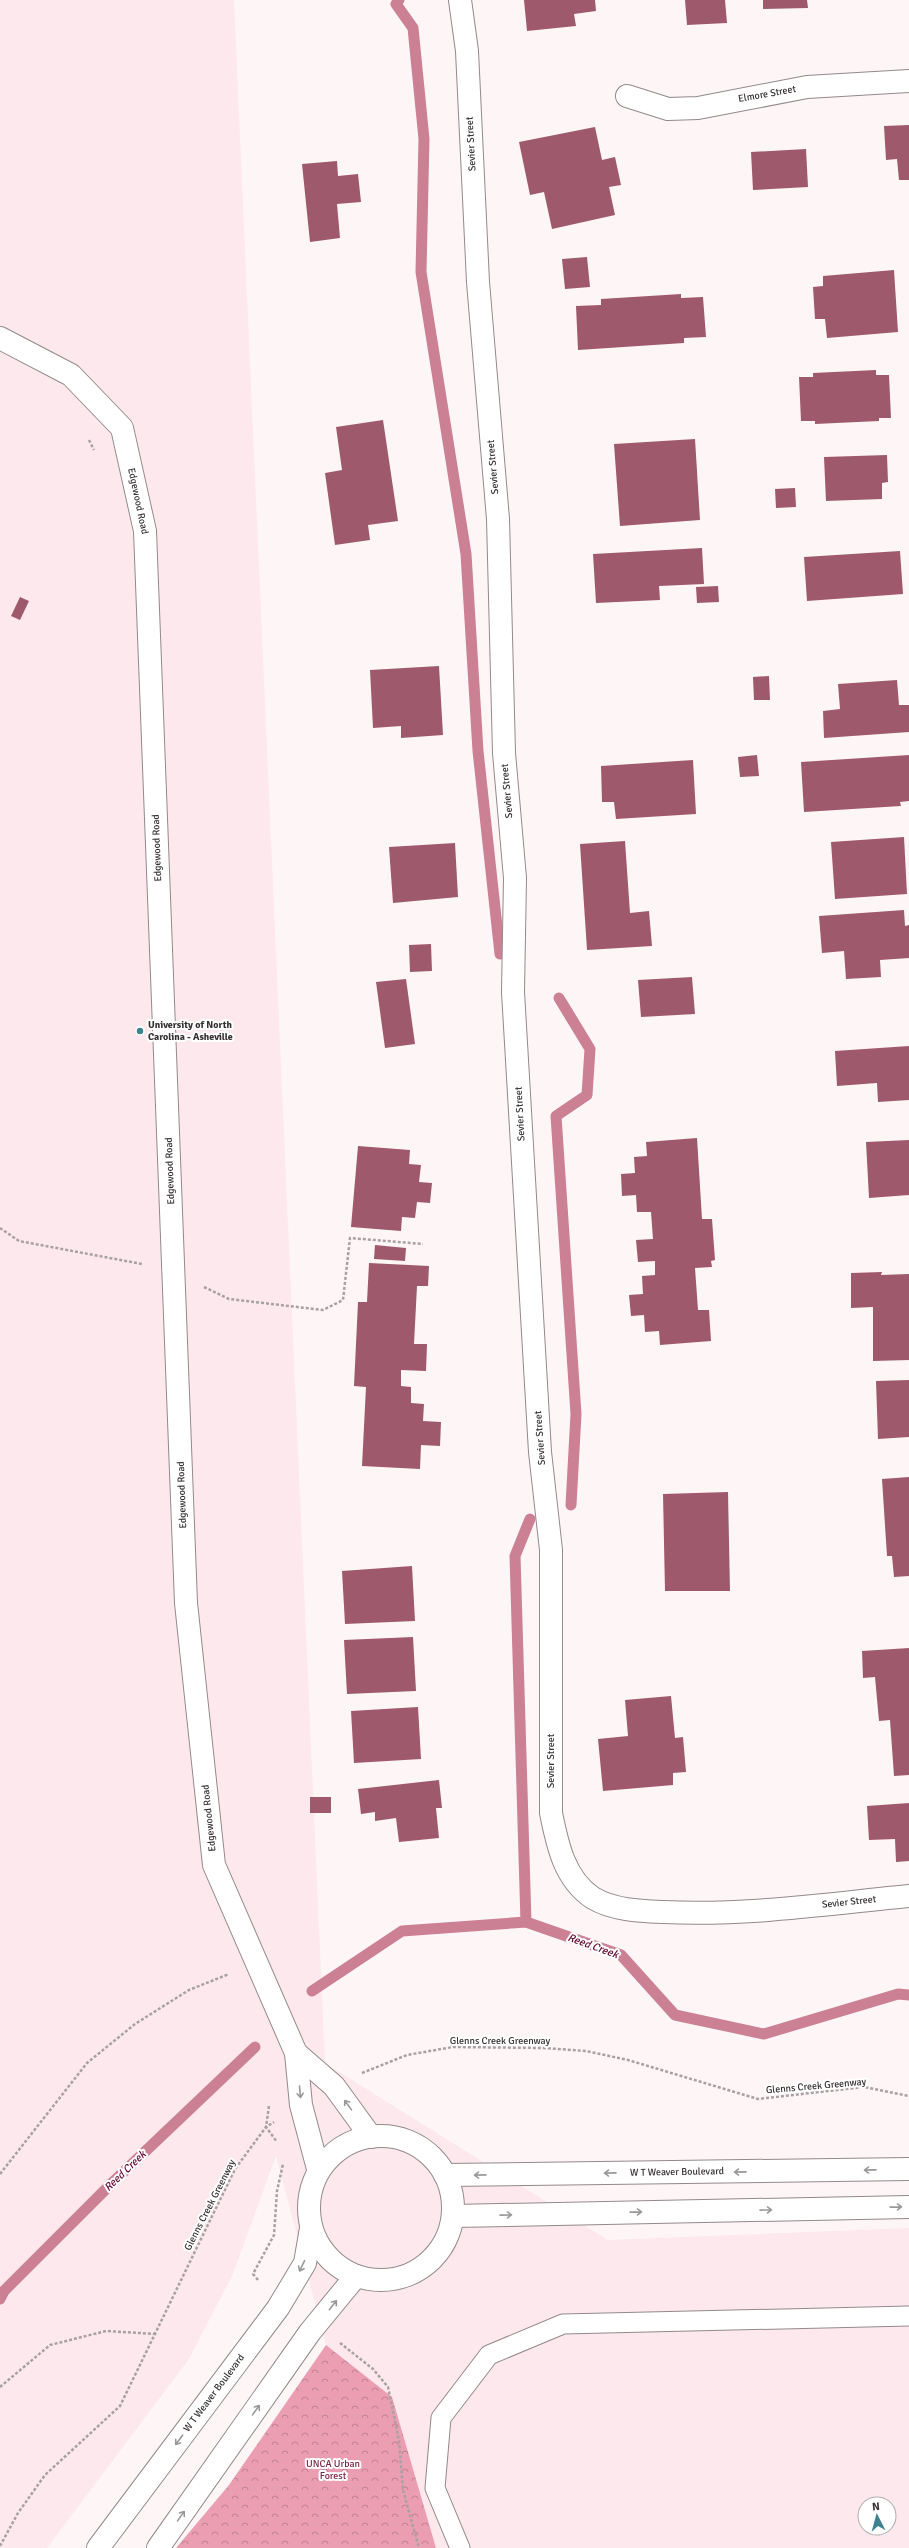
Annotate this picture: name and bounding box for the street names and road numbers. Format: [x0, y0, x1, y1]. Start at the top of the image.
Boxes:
street label: Elmore Street [737, 83, 797, 105]
street label: Sevier Street [464, 116, 478, 172]
street label: Sevier Street [485, 439, 501, 495]
street label: Edgewood Road [125, 467, 151, 535]
street label: Sevier Street [499, 763, 515, 819]
street label: Edgewood Road [150, 814, 164, 882]
street label: Sevier Street [513, 1086, 527, 1142]
street label: Edgewood Road [163, 1137, 177, 1205]
street label: Sevier Street [532, 1410, 548, 1466]
street label: Edgewood Road [175, 1461, 189, 1529]
street label: Sevier Street [545, 1733, 557, 1788]
street label: Edgewood Road [200, 1784, 218, 1852]
street label: Sevier Street [821, 1893, 877, 1911]
street label: Glenns Creek Greenway [450, 2035, 551, 2047]
street label: Glenns Creek Greenway [765, 2076, 867, 2096]
street label: Glenns Creek Greenway [182, 2157, 238, 2253]
street label: W T Weaver Boulevard [630, 2165, 724, 2179]
street label: W T Weaver Boulevard [181, 2352, 247, 2434]

